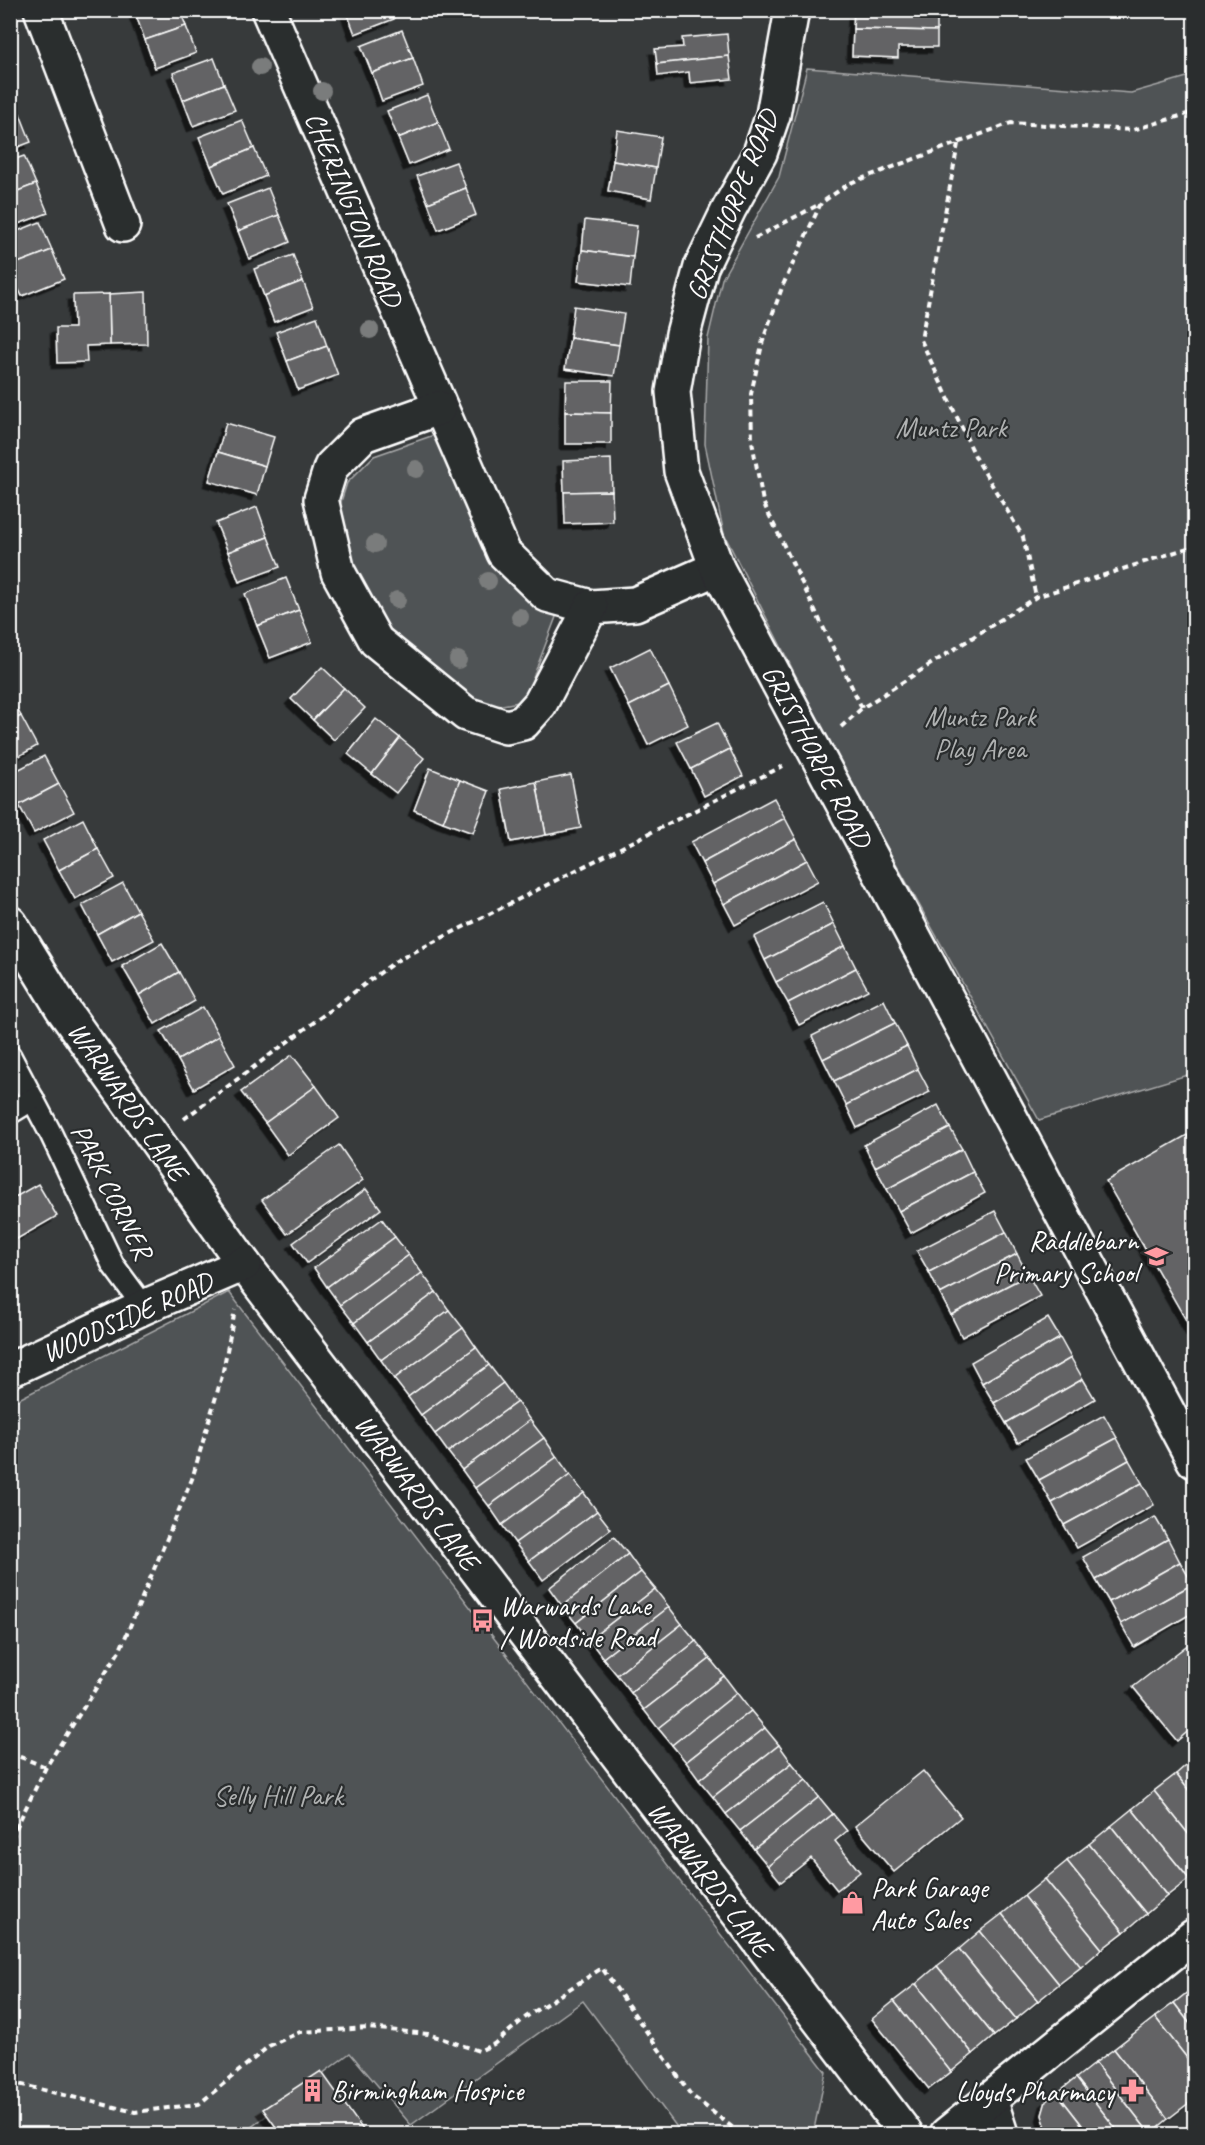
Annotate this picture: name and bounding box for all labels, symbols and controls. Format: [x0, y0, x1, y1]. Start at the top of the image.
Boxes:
street label: GRISTHORPE ROAD [678, 102, 787, 305]
street label: CHERINGTON ROAD [297, 107, 412, 314]
park label: Muntz Park [896, 410, 1008, 445]
street label: GRISTHORPE ROAD [754, 659, 881, 856]
park label: Muntz Park Play Area [925, 699, 1037, 766]
street label: WARWARDS LANE [60, 1015, 198, 1190]
street label: PARK CORNER [63, 1118, 162, 1267]
place label: Raddlebarn Primary School [994, 1223, 1143, 1290]
school or university icon: Raddlebarn Primary School [1143, 1243, 1169, 1269]
street label: WOODSIDE ROAD [36, 1263, 220, 1370]
street label: WARWARDS LANE [347, 1407, 489, 1579]
place label: Warwards Lane / Woodside Road [500, 1588, 660, 1655]
bus stop icon: Warwards Lane / Woodside Road [469, 1608, 495, 1634]
park label: Selly Hill Park [213, 1778, 345, 1813]
street label: WARWARDS LANE [640, 1794, 782, 1966]
place label: Park Garage Auto Sales [871, 1870, 990, 1937]
shop icon: Park Garage Auto Sales [840, 1890, 866, 1916]
place label: Birmingham Hospice [331, 2073, 525, 2108]
place label: Lloyds Pharmacy [956, 2074, 1116, 2109]
building icon: Birmingham Hospice [300, 2077, 326, 2103]
pharmacy icon: Lloyds Pharmacy [1119, 2078, 1145, 2104]

